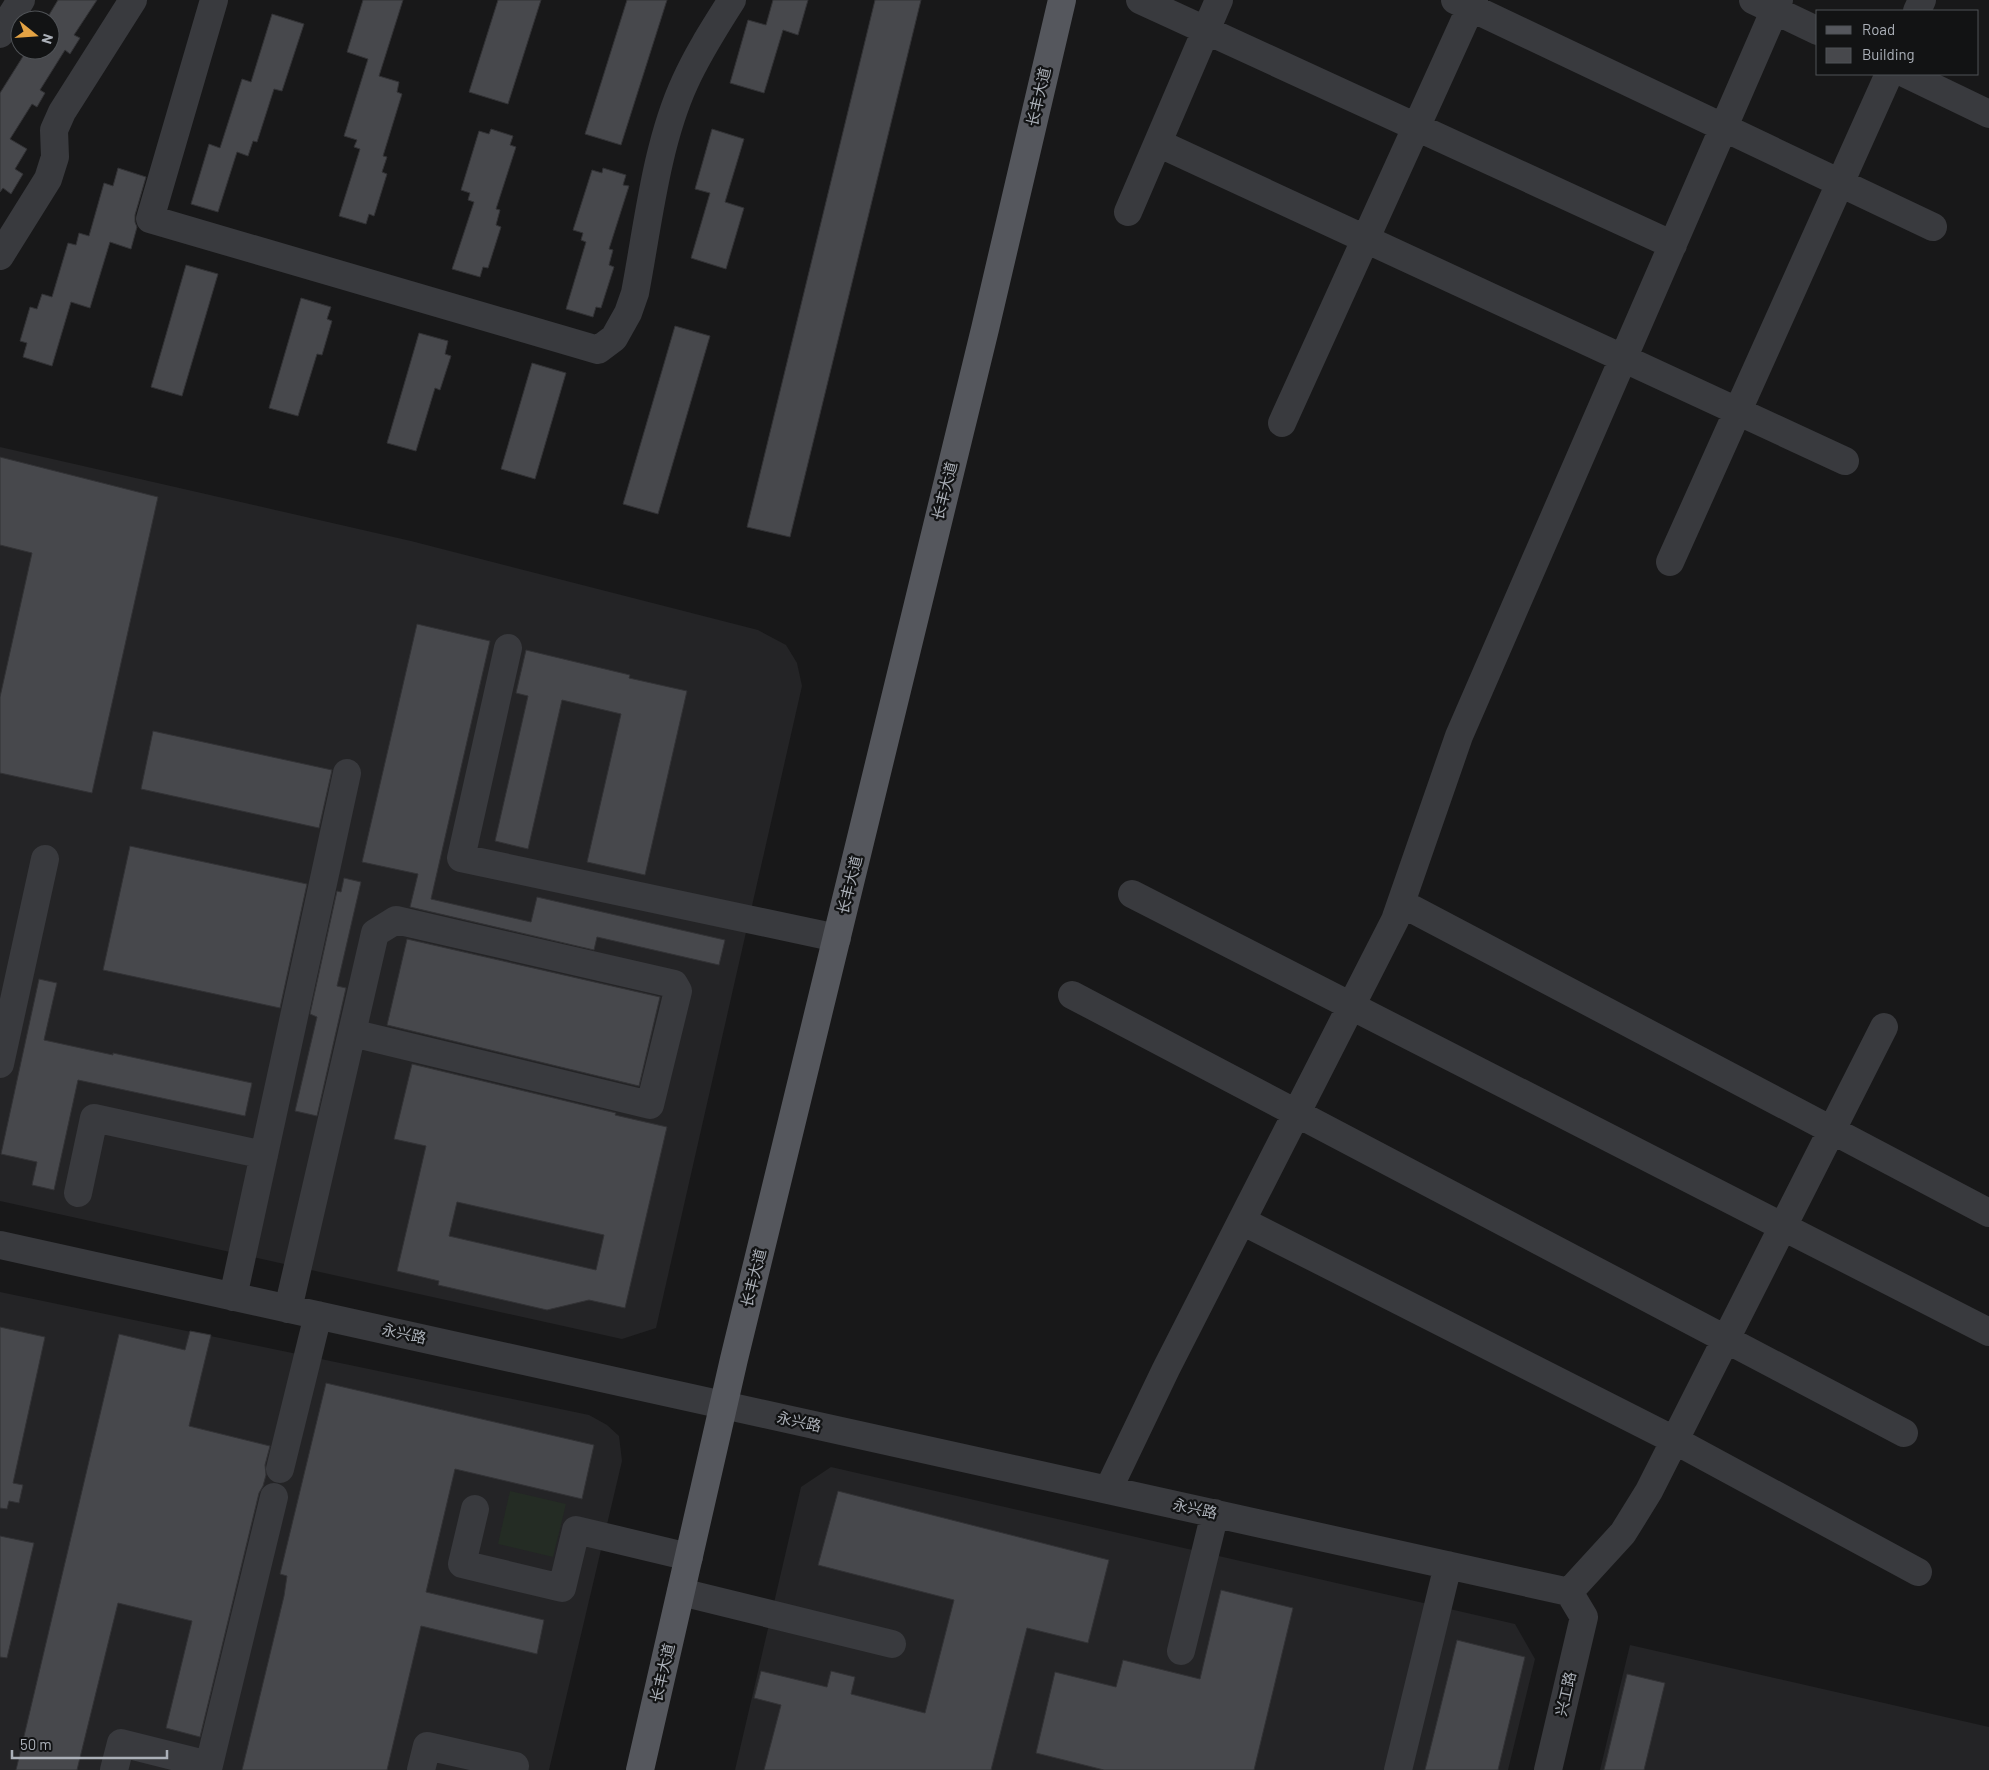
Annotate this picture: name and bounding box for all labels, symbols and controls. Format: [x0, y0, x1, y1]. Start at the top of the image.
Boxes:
north arrow [10, 10, 60, 60]
legend [1816, 10, 1979, 75]
text: Road [1862, 20, 1895, 38]
text: N [38, 32, 57, 46]
text: Building [1862, 45, 1915, 63]
street label: 长丰大道 [1023, 66, 1054, 128]
street label: 长丰大道 [928, 459, 960, 522]
street label: 长丰大道 [833, 853, 865, 916]
street label: 长丰大道 [737, 1246, 769, 1309]
street label: 永兴路 [380, 1320, 428, 1347]
street label: 永兴路 [775, 1408, 823, 1435]
street label: 永兴路 [1171, 1495, 1219, 1522]
street label: 长丰大道 [647, 1642, 678, 1704]
street label: 兴工路 [1551, 1670, 1579, 1718]
scale bar [12, 1728, 168, 1760]
text: 50 m [20, 1735, 52, 1753]

